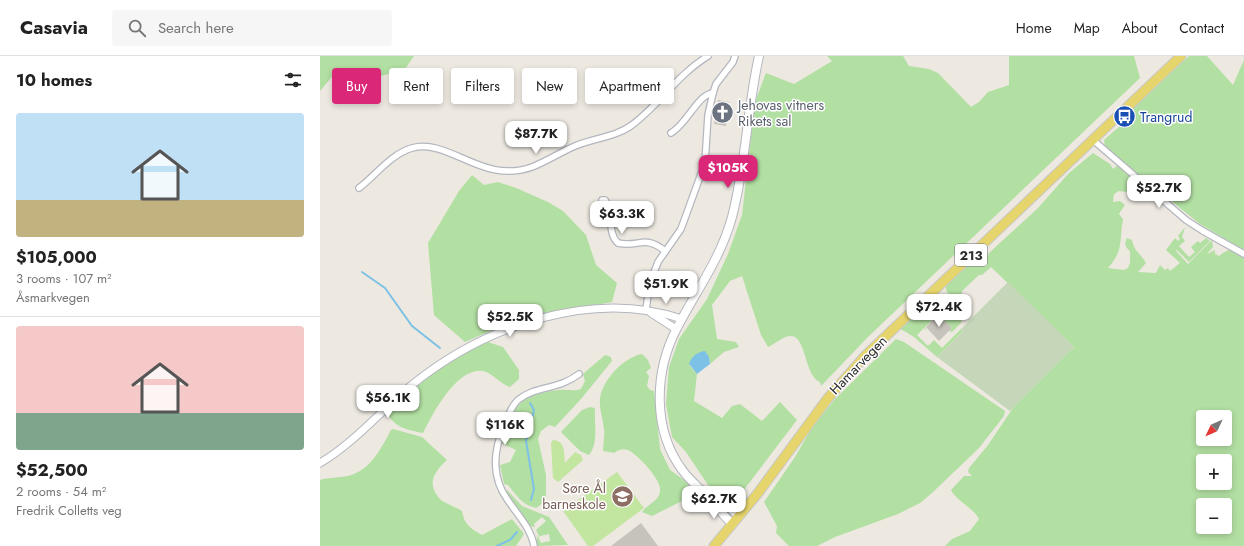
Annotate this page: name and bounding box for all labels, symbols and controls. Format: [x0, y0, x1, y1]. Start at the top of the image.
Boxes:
search box [112, 10, 392, 46]
text: Casavia [20, 14, 88, 41]
icon: search [126, 17, 148, 39]
text: Search here [158, 17, 234, 39]
text: Home [1016, 18, 1052, 38]
text: Map [1074, 18, 1100, 38]
text: About [1122, 18, 1157, 38]
text: Contact [1179, 18, 1224, 38]
text: 10 homes [16, 68, 92, 92]
chip: Buy [332, 68, 381, 104]
chip: Rent [389, 68, 443, 104]
chip: Filters [451, 68, 514, 104]
chip: New [522, 68, 577, 104]
chip: Apartment [585, 68, 674, 104]
icon: filters [282, 69, 304, 91]
place label: Jehovas vitners Rikets sal [736, 95, 825, 131]
church icon: Jehovas vitners Rikets sal [709, 100, 735, 126]
bus stop icon: Trangrud [1112, 104, 1138, 130]
place label: Trangrud [1140, 107, 1192, 127]
pin: $87.7K [503, 121, 569, 155]
text: $87.7K [514, 124, 558, 143]
icon: home [124, 139, 196, 211]
pin: $105K [700, 155, 756, 189]
text: $105K [708, 158, 748, 177]
pin: $52.7K [1126, 175, 1192, 209]
text: $52.7K [1136, 178, 1182, 197]
pin: $63.3K [589, 201, 655, 235]
text: $63.3K [599, 204, 645, 223]
road number: 213 [955, 244, 987, 266]
text: $105,000 [16, 245, 97, 269]
text: 3 rooms · 107 m² [16, 269, 112, 288]
pin: $51.9K [633, 271, 699, 305]
text: $51.9K [643, 274, 689, 293]
text: Åsmarkvegen [16, 288, 90, 307]
pin: $72.4K [906, 294, 972, 328]
text: $72.4K [916, 297, 962, 316]
pin: $52.5K [477, 304, 543, 338]
text: $52.5K [487, 307, 533, 326]
street label: Hamarvegen [825, 331, 891, 399]
icon: home [124, 352, 196, 424]
pin: $56.1K [355, 385, 421, 419]
text: $56.1K [365, 388, 411, 407]
north arrow [1196, 410, 1232, 446]
map controls [1196, 410, 1232, 534]
pin: $116K [477, 412, 533, 446]
text: $116K [485, 415, 525, 434]
button: + [1196, 454, 1232, 490]
text: $52,500 [16, 458, 88, 482]
place label: Søre Ål barneskole [542, 478, 606, 514]
text: 2 rooms · 54 m² [16, 482, 106, 501]
school or university icon: Søre Ål barneskole [609, 483, 635, 509]
pin: $62.7K [681, 486, 747, 520]
text: $62.7K [691, 489, 737, 508]
button: − [1196, 498, 1232, 534]
text: Fredrik Colletts veg [16, 501, 122, 520]

